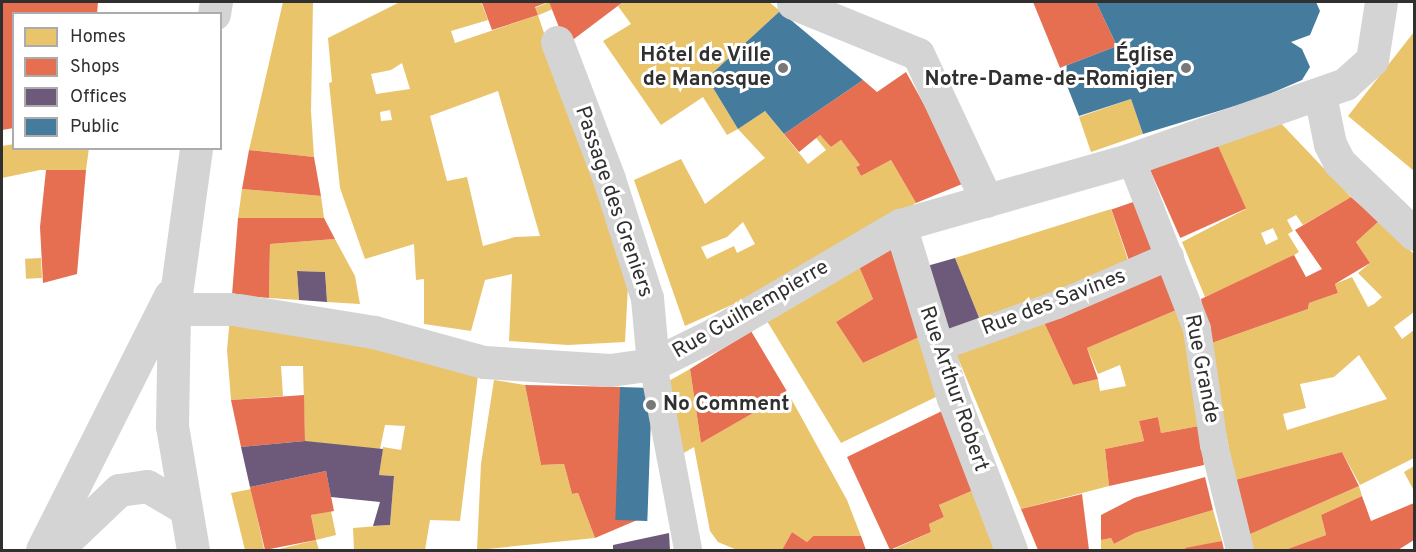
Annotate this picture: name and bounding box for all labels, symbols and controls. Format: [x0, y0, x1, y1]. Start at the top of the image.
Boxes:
legend [12, 12, 222, 150]
text: Homes [70, 26, 126, 49]
place label: Hôtel de Ville de Manosque [640, 43, 771, 93]
place label: Église Notre-Dame-de-Romigier [925, 43, 1174, 93]
text: Shops [70, 56, 120, 79]
marker: Hôtel de Ville de Manosque [776, 61, 790, 75]
marker: Église Notre-Dame-de-Romigier [1179, 61, 1193, 75]
text: Offices [70, 86, 127, 109]
street label: Passage des Greniers [568, 103, 658, 301]
text: Public [70, 116, 120, 139]
street label: Rue Guilhempierre [668, 255, 834, 365]
street label: Rue des Savines [979, 264, 1129, 342]
street label: Rue Arthur Robert [913, 303, 993, 475]
street label: Rue Grande [1178, 312, 1224, 426]
place label: No Comment [663, 392, 789, 418]
marker: No Comment [644, 398, 658, 412]

